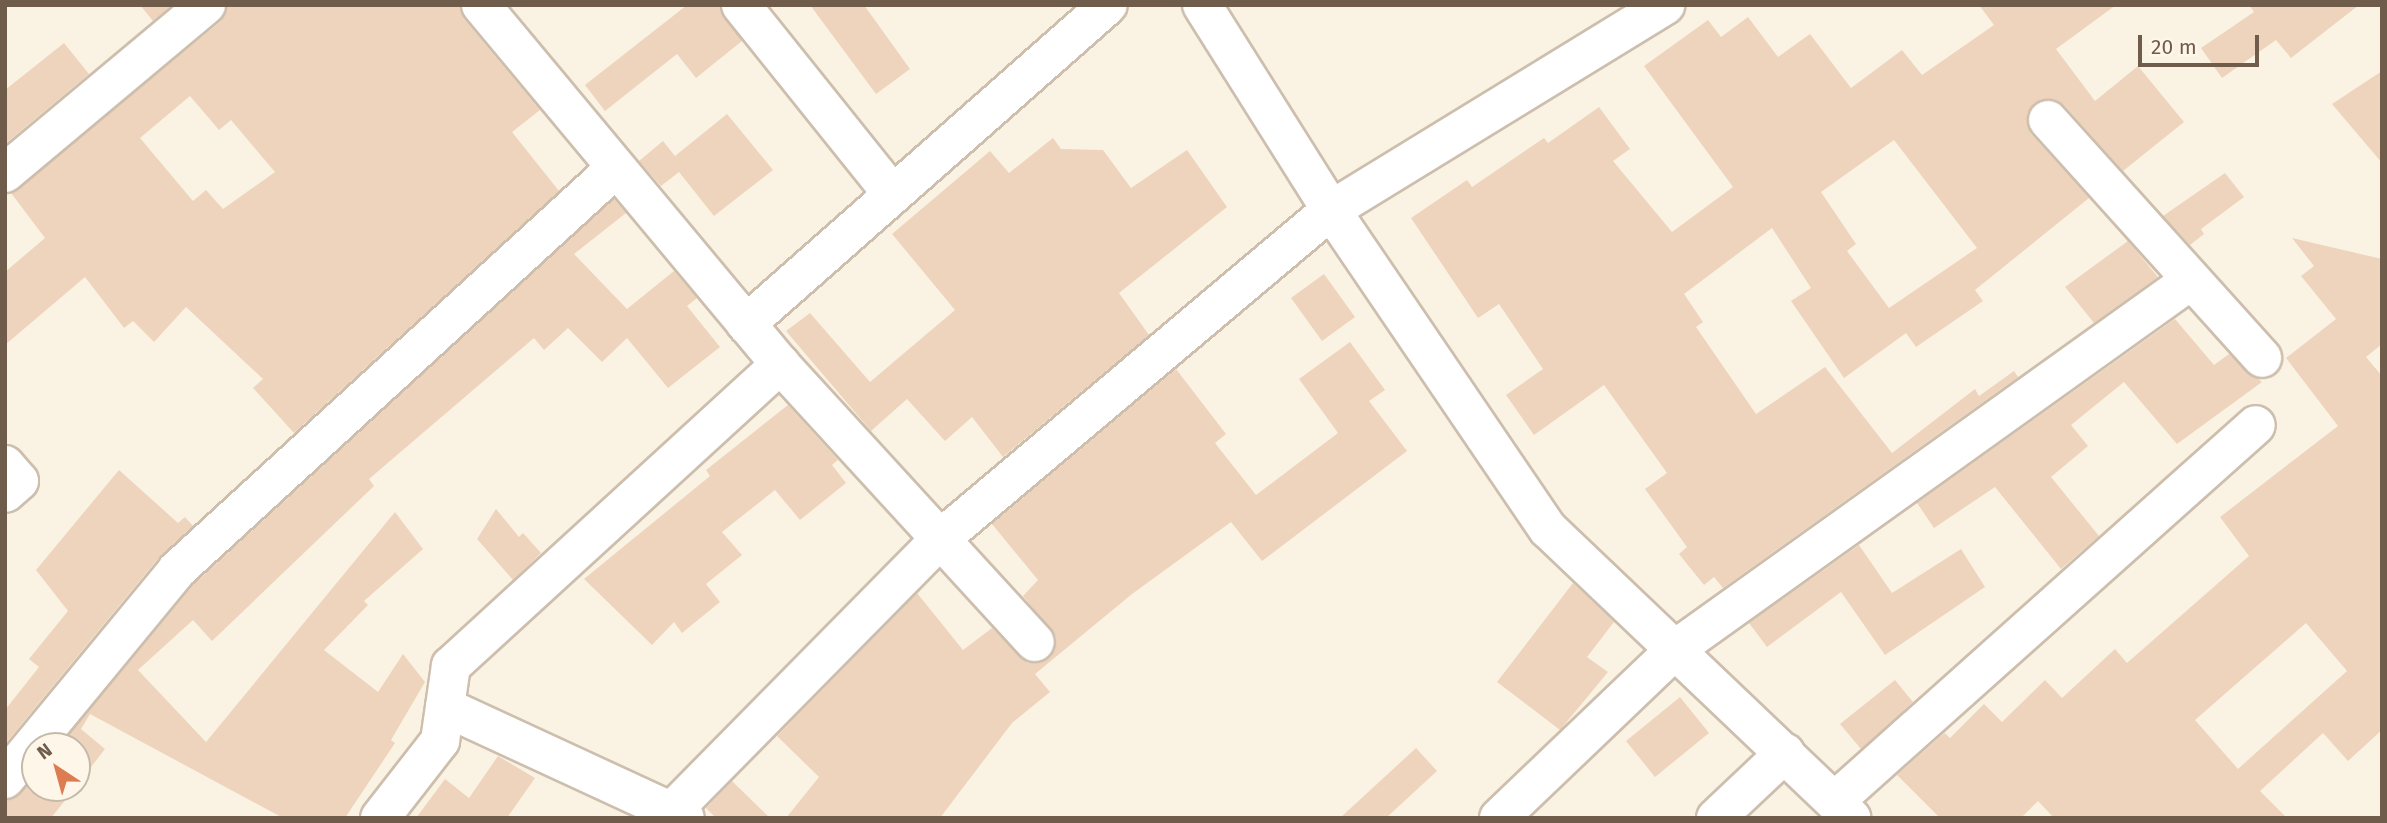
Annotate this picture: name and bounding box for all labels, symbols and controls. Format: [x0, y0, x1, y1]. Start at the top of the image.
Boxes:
scale bar [2142, 21, 2263, 65]
text: 20 m [2151, 34, 2197, 60]
north arrow [21, 732, 91, 802]
text: N [33, 738, 56, 764]

